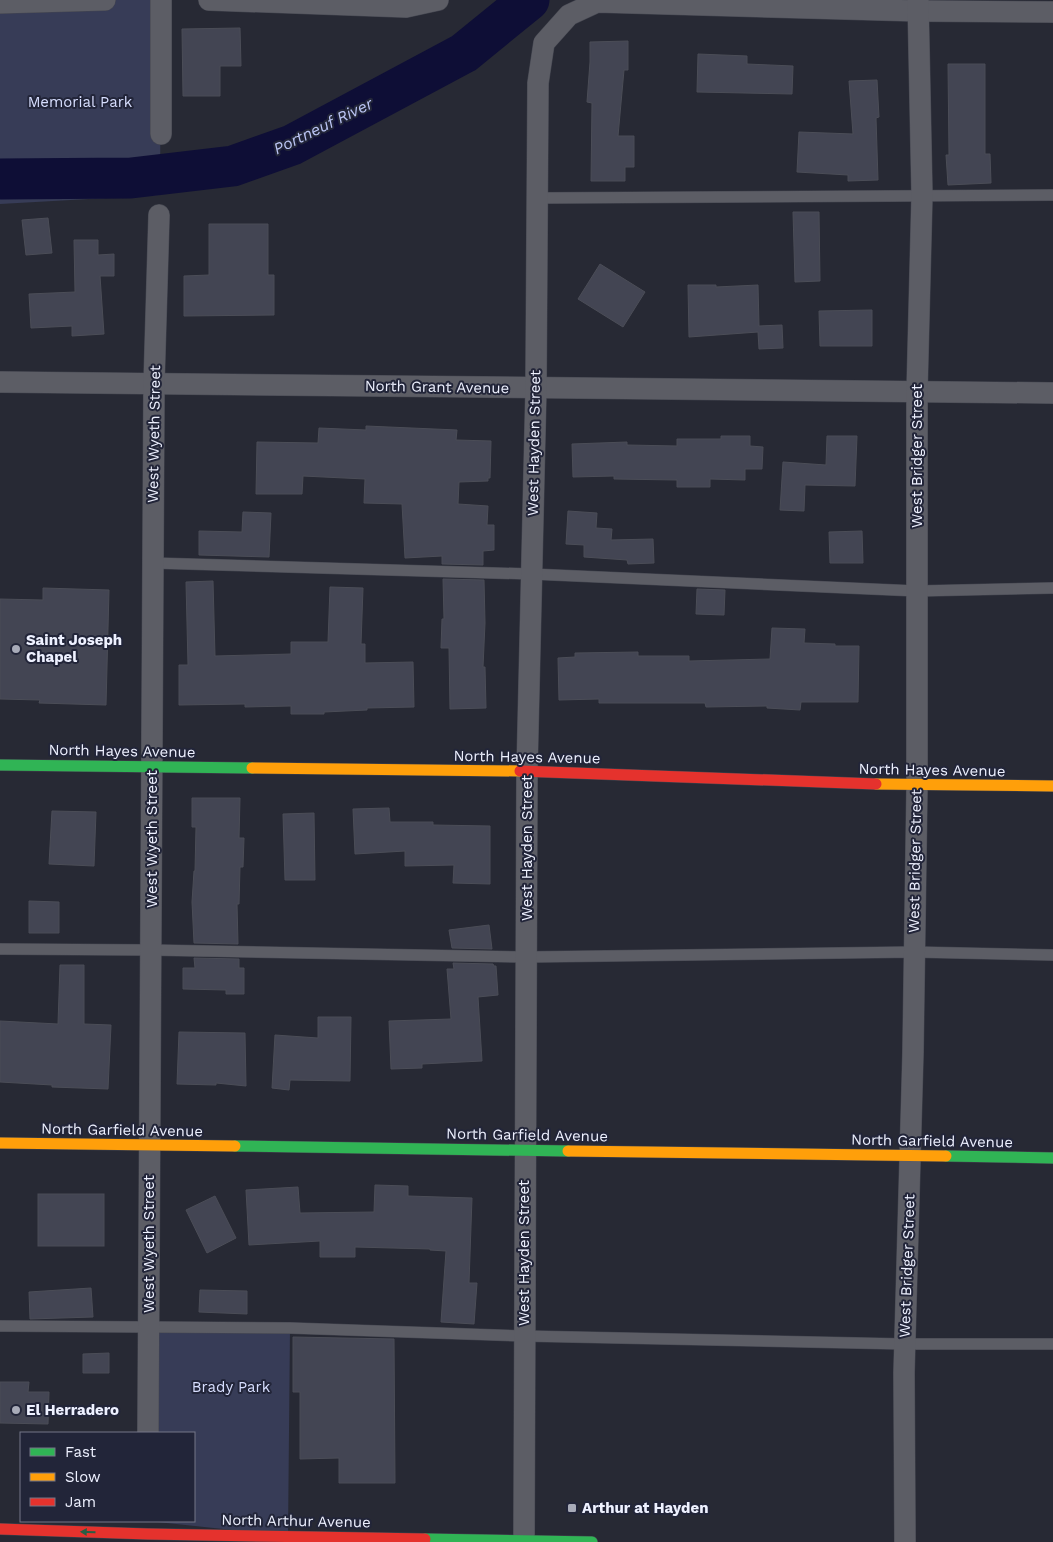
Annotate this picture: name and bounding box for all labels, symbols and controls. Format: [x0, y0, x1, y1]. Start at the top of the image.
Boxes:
park label: Memorial Park [28, 93, 133, 111]
water label: Portneuf River [270, 93, 377, 158]
street label: West Wyeth Street [144, 364, 164, 503]
street label: West Hayden Street [524, 369, 544, 516]
street label: North Grant Avenue [365, 377, 509, 397]
street label: West Bridger Street [908, 383, 926, 528]
place label: Saint Joseph Chapel [26, 631, 122, 666]
marker: Saint Joseph Chapel [10, 643, 22, 655]
street label: North Hayes Avenue [48, 741, 196, 761]
street label: North Hayes Avenue [453, 747, 601, 767]
street label: North Hayes Avenue [858, 760, 1006, 780]
street label: West Wyeth Street [143, 769, 161, 908]
street label: West Hayden Street [518, 774, 536, 921]
street label: West Bridger Street [905, 788, 925, 933]
street label: North Garfield Avenue [41, 1120, 203, 1140]
street label: North Garfield Avenue [446, 1125, 608, 1145]
street label: North Garfield Avenue [851, 1131, 1013, 1151]
street label: West Wyeth Street [140, 1174, 158, 1313]
street label: West Hayden Street [515, 1179, 533, 1326]
street label: West Bridger Street [895, 1193, 919, 1338]
park label: Brady Park [192, 1378, 271, 1396]
place label: El Herradero [26, 1401, 119, 1419]
marker: El Herradero [10, 1404, 22, 1416]
legend [20, 1432, 195, 1522]
text: Fast [65, 1443, 97, 1461]
text: Slow [65, 1468, 101, 1486]
text: Jam [65, 1493, 96, 1511]
place label: Arthur at Hayden [582, 1499, 709, 1517]
marker: Arthur at Hayden [566, 1502, 578, 1514]
street label: North Arthur Avenue [221, 1511, 371, 1531]
one-way arrow [80, 1528, 96, 1536]

